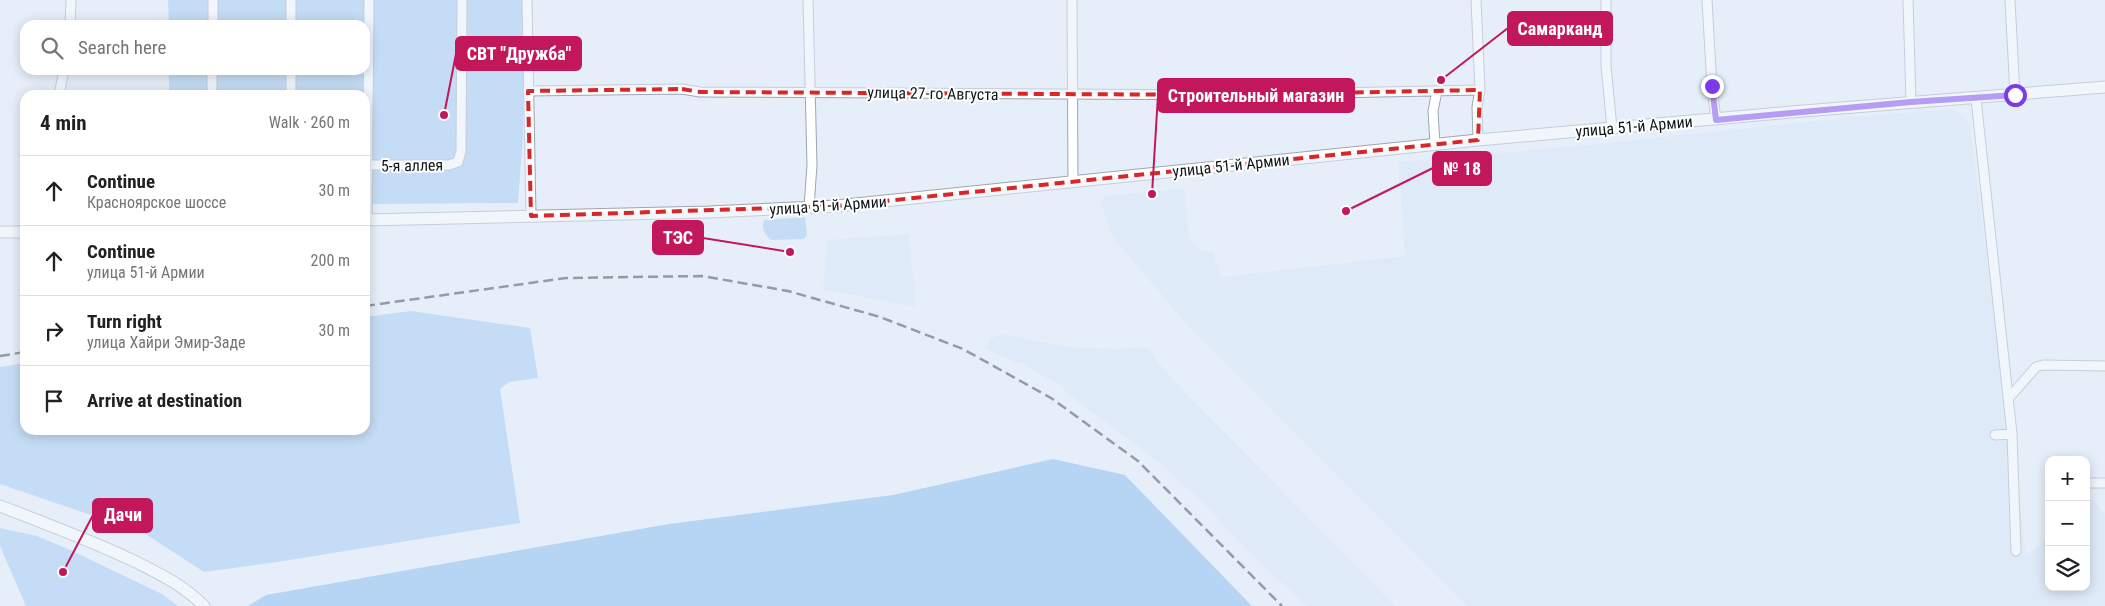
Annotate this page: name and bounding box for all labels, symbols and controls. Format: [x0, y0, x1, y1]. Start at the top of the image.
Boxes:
callout: Самарканд [1508, 12, 1612, 45]
text: Самарканд [1518, 18, 1602, 39]
search box [20, 20, 370, 75]
icon: search [38, 34, 66, 62]
text: Search here [78, 36, 166, 59]
callout: СВТ "Дружба" [456, 37, 581, 70]
text: СВТ "Дружба" [467, 43, 572, 64]
route end [1701, 75, 1724, 98]
callout: Строительный магазин [1158, 79, 1354, 112]
street label: улица 27-го Августа [867, 83, 999, 104]
route start [2004, 84, 2027, 107]
text: Строительный магазин [1168, 85, 1344, 106]
text: 4 min [40, 111, 87, 135]
street label: улица 51-й Армии [1575, 112, 1694, 141]
text: Walk · 260 m [269, 113, 350, 132]
street label: улица 51-й Армии [1172, 150, 1291, 181]
callout: № 18 [1433, 152, 1491, 185]
street label: 5-я аллея [381, 155, 443, 176]
text: № 18 [1443, 158, 1481, 179]
text: Continue [87, 170, 155, 193]
icon: ahead [40, 177, 68, 205]
text: 30 m [318, 181, 350, 200]
street label: улица 51-й Армии [769, 192, 887, 219]
text: Красноярское шоссе [87, 193, 226, 212]
callout: ТЭС [653, 221, 703, 254]
text: ТЭС [663, 227, 693, 248]
text: Continue [87, 240, 155, 263]
icon: ahead [40, 247, 68, 275]
text: 200 m [311, 251, 350, 270]
text: улица 51-й Армии [87, 263, 205, 282]
text: Turn right [87, 310, 162, 333]
icon: right [40, 317, 68, 345]
text: 30 m [318, 321, 350, 340]
text: улица Хайри Эмир-Заде [87, 333, 246, 352]
icon: arrive [40, 387, 68, 415]
text: Arrive at destination [87, 389, 242, 412]
map controls [2045, 456, 2090, 591]
button: + [2045, 456, 2090, 501]
callout: Дачи [93, 499, 152, 532]
button: − [2045, 501, 2090, 546]
text: Дачи [104, 504, 142, 525]
button: layers [2045, 546, 2090, 591]

